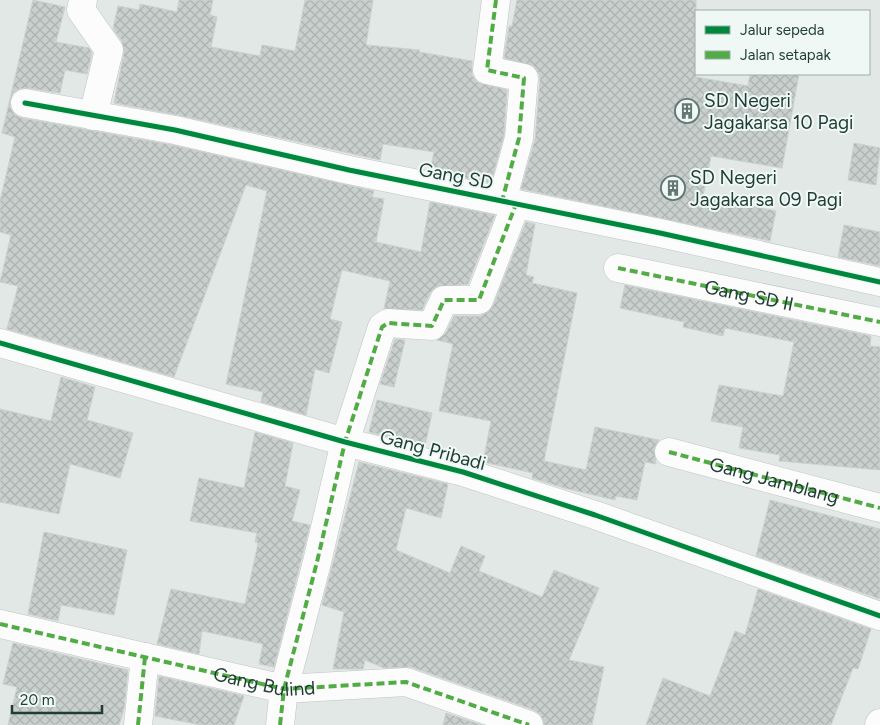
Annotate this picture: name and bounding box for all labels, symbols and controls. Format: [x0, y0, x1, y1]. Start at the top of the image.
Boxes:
legend [695, 10, 870, 75]
text: Jalur sepeda [740, 21, 825, 39]
text: Jalan setapak [740, 46, 831, 64]
place label: SD Negeri Jagakarsa 10 Pagi [704, 89, 853, 134]
building icon: SD Negeri Jagakarsa 10 Pagi [674, 98, 700, 124]
street label: Gang SD [417, 158, 495, 194]
place label: SD Negeri Jagakarsa 09 Pagi [690, 166, 842, 211]
building icon: SD Negeri Jagakarsa 09 Pagi [660, 175, 686, 201]
street label: Gang SD II [703, 275, 796, 315]
street label: Gang Pribadi [378, 425, 488, 475]
street label: Gang Jamblang [707, 452, 842, 508]
street label: Gang Bulind [211, 662, 316, 700]
scale bar [12, 682, 102, 714]
text: 20 m [20, 691, 54, 709]

